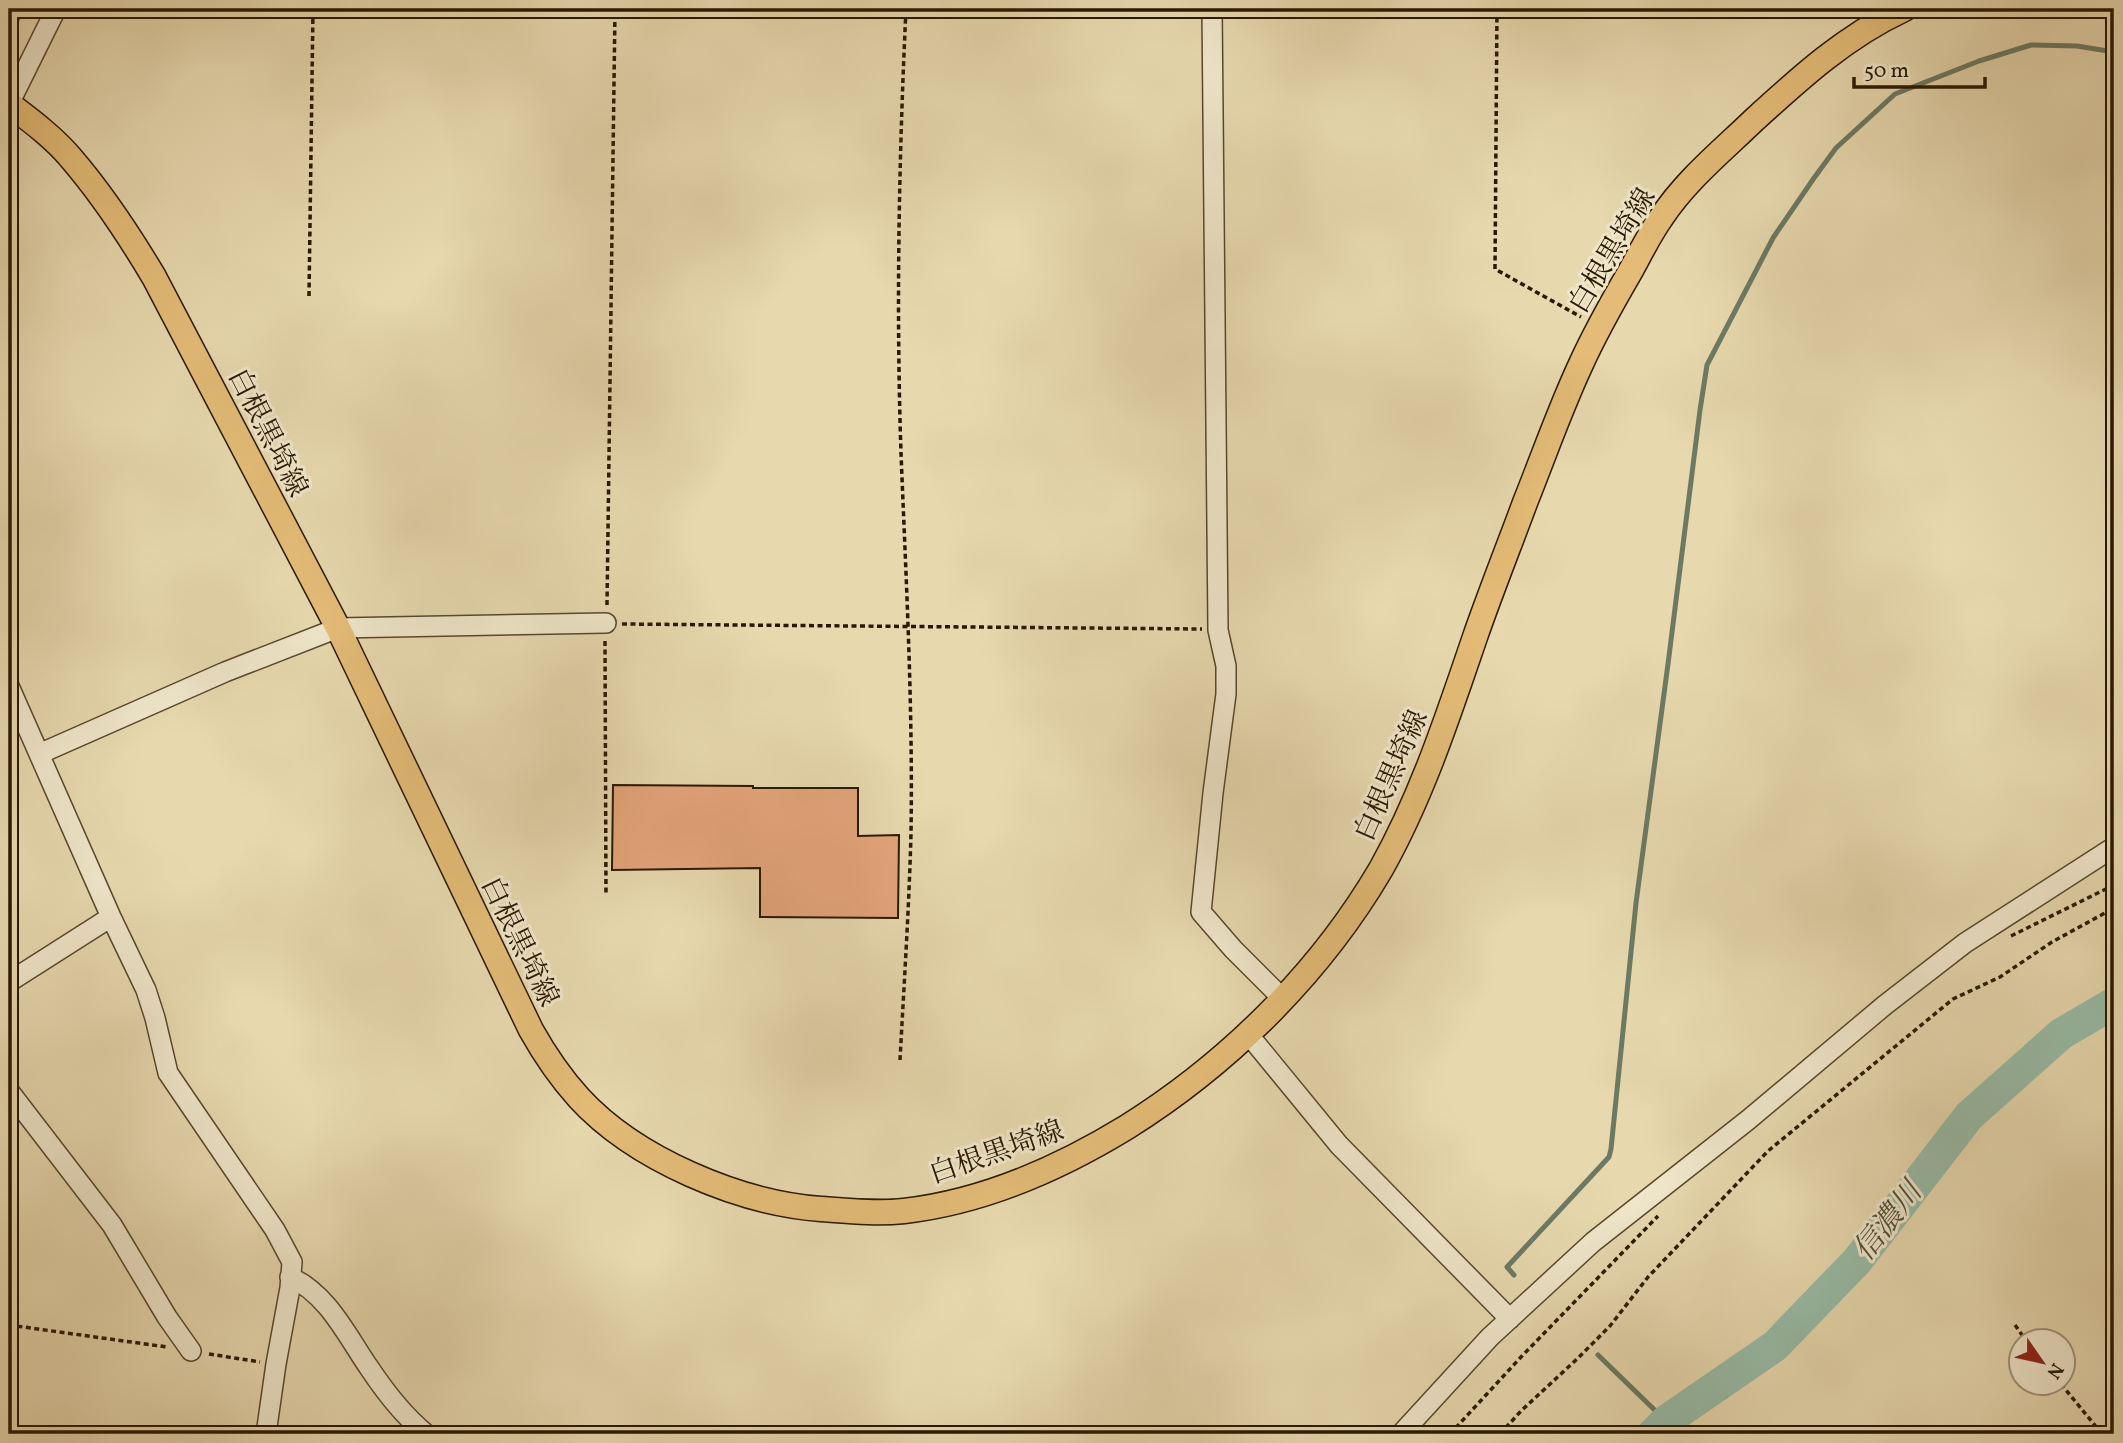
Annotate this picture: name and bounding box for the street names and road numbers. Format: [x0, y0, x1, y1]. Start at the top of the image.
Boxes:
street label: 白根黒埼線 [1560, 181, 1666, 321]
street label: 白根黒埼線 [218, 362, 316, 504]
street label: 白根黒埼線 [1346, 704, 1439, 848]
street label: 白根黒埼線 [471, 871, 567, 1014]
street label: 白根黒埼線 [924, 1112, 1069, 1195]

